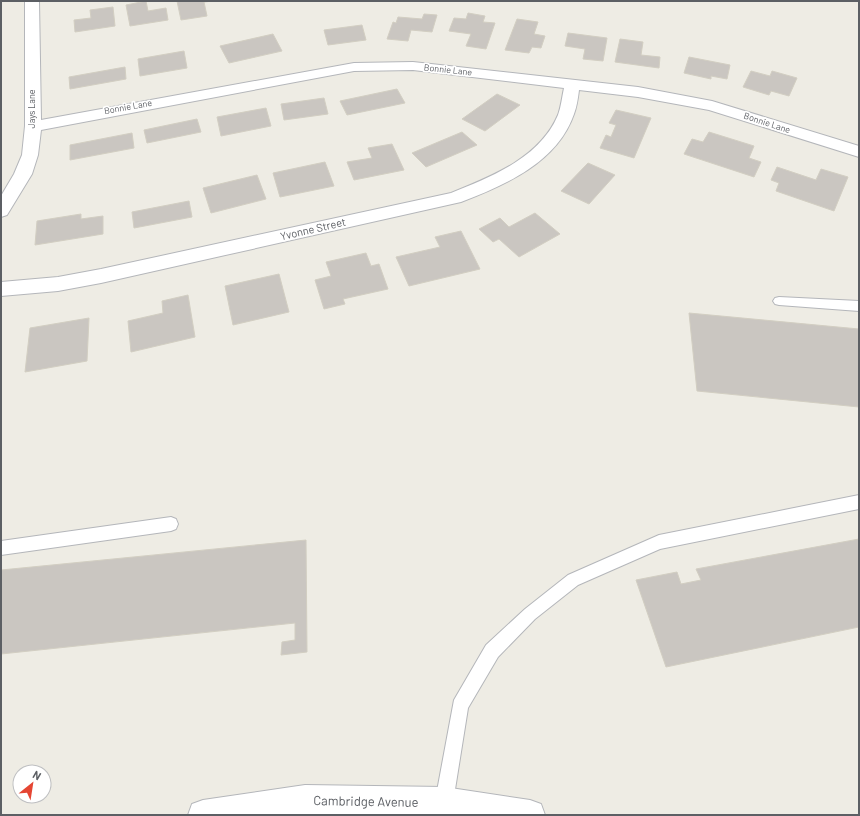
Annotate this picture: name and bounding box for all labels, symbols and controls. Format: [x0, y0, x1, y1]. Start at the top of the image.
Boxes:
street label: Bonnie Lane [423, 62, 473, 78]
street label: Jays Lane [26, 89, 37, 129]
street label: Bonnie Lane [103, 97, 153, 116]
street label: Bonnie Lane [742, 110, 792, 135]
street label: Yvonne Street [279, 215, 347, 242]
north arrow [12, 764, 52, 804]
text: N [31, 767, 44, 782]
street label: Cambridge Avenue [313, 792, 419, 810]

